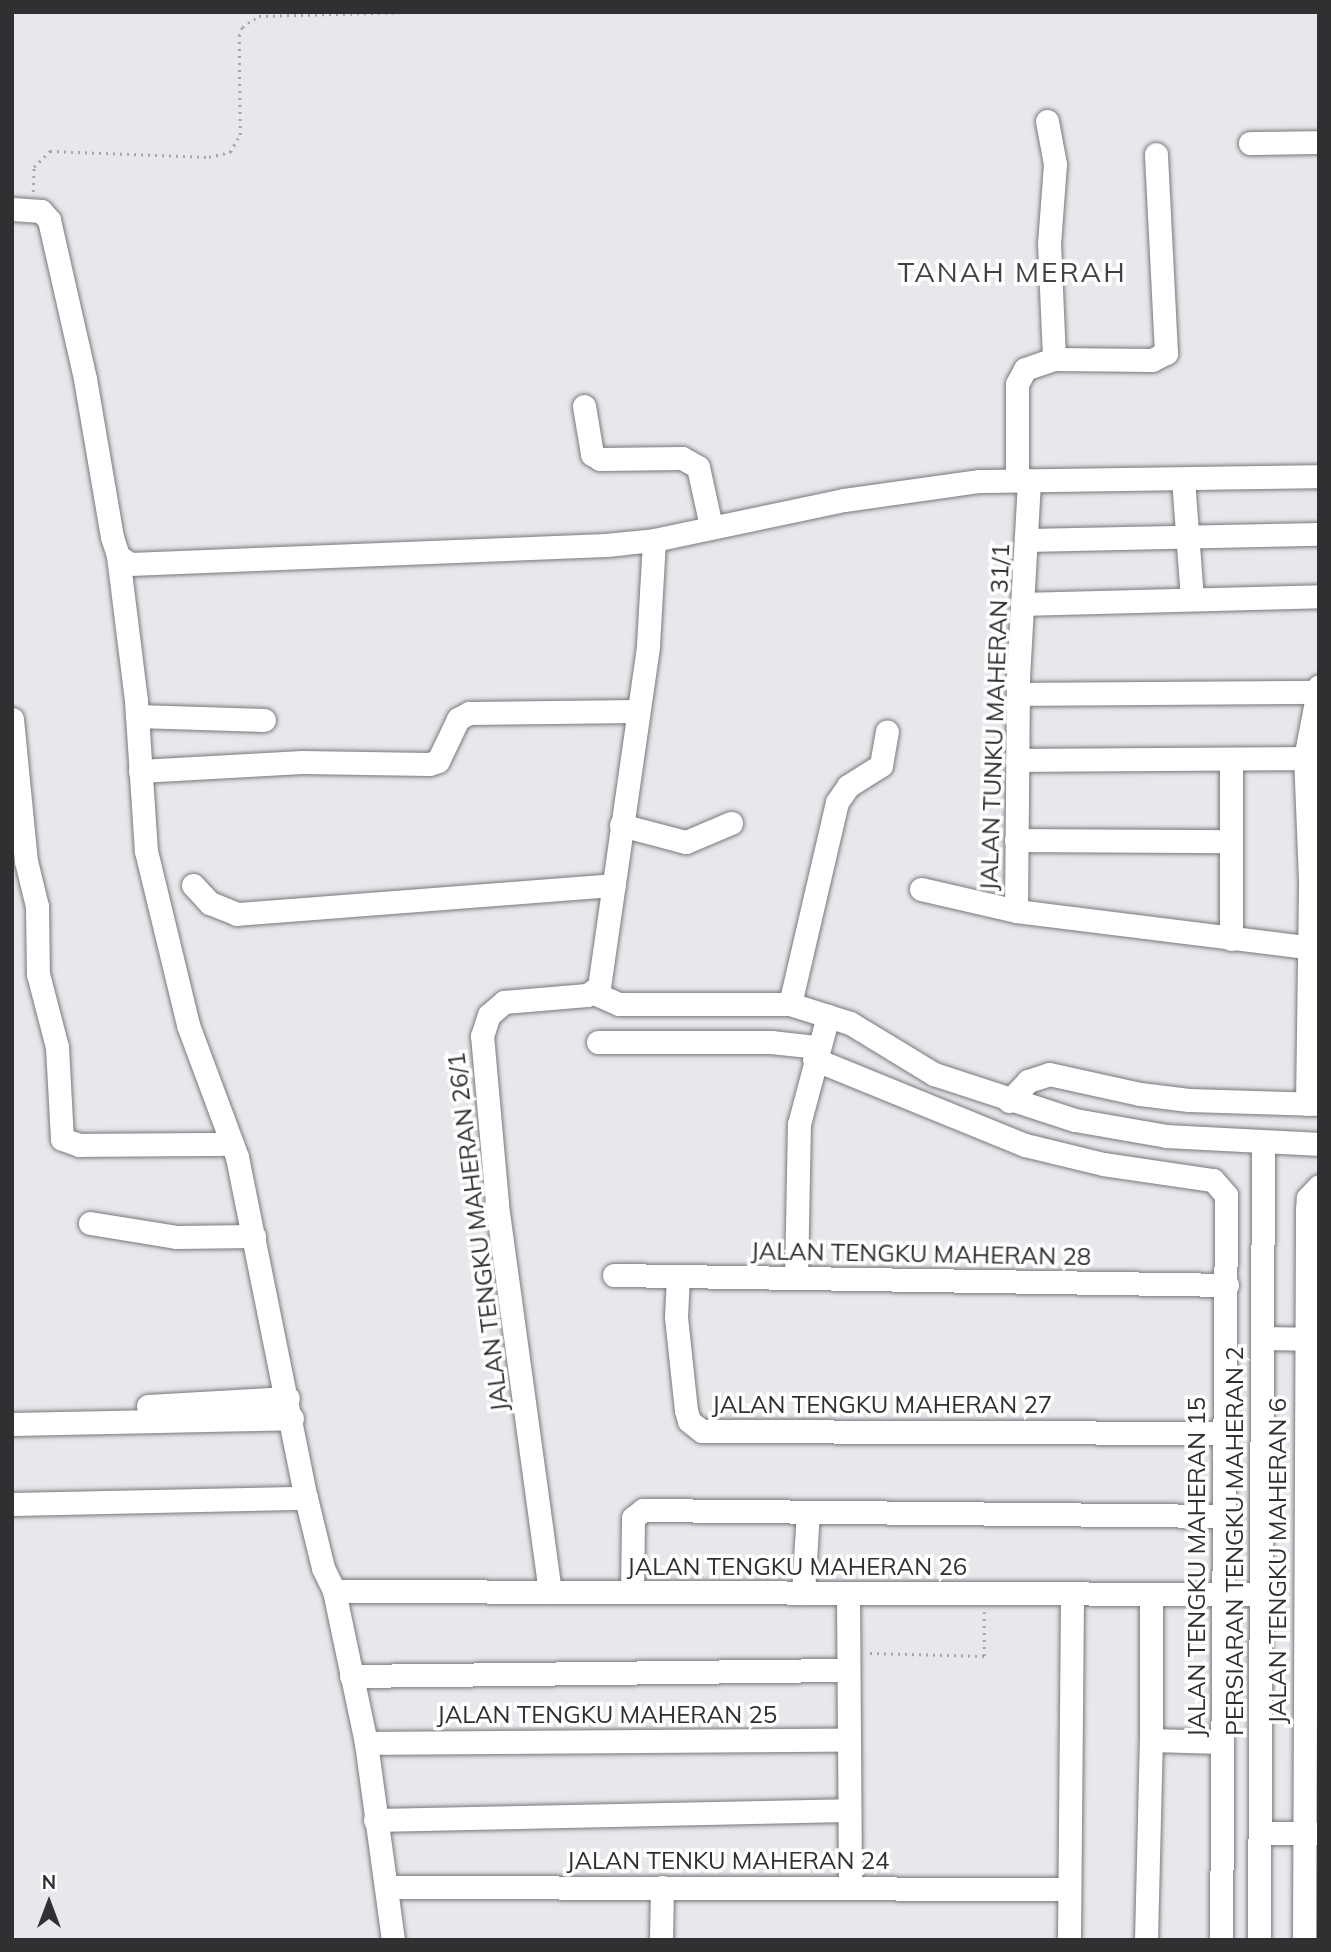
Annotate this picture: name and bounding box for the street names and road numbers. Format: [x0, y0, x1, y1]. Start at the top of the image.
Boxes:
street label: JALAN TUNKU MAHERAN 31/1 [975, 543, 1015, 891]
street label: JALAN TENGKU MAHERAN 26/1 [442, 1051, 514, 1413]
street label: JALAN TENGKU MAHERAN 28 [751, 1237, 1091, 1271]
street label: PERSIARAN TENGKU MAHERAN 2 [1221, 1346, 1249, 1736]
street label: JALAN TENGKU MAHERAN 27 [712, 1391, 1052, 1419]
street label: JALAN TENGKU MAHERAN 15 [1183, 1397, 1211, 1737]
street label: JALAN TENGKU MAHERAN 6 [1264, 1398, 1292, 1724]
street label: JALAN TENGKU MAHERAN 26 [627, 1553, 967, 1581]
street label: JALAN TENGKU MAHERAN 25 [437, 1701, 777, 1729]
street label: JALAN TENKU MAHERAN 24 [567, 1847, 889, 1875]

